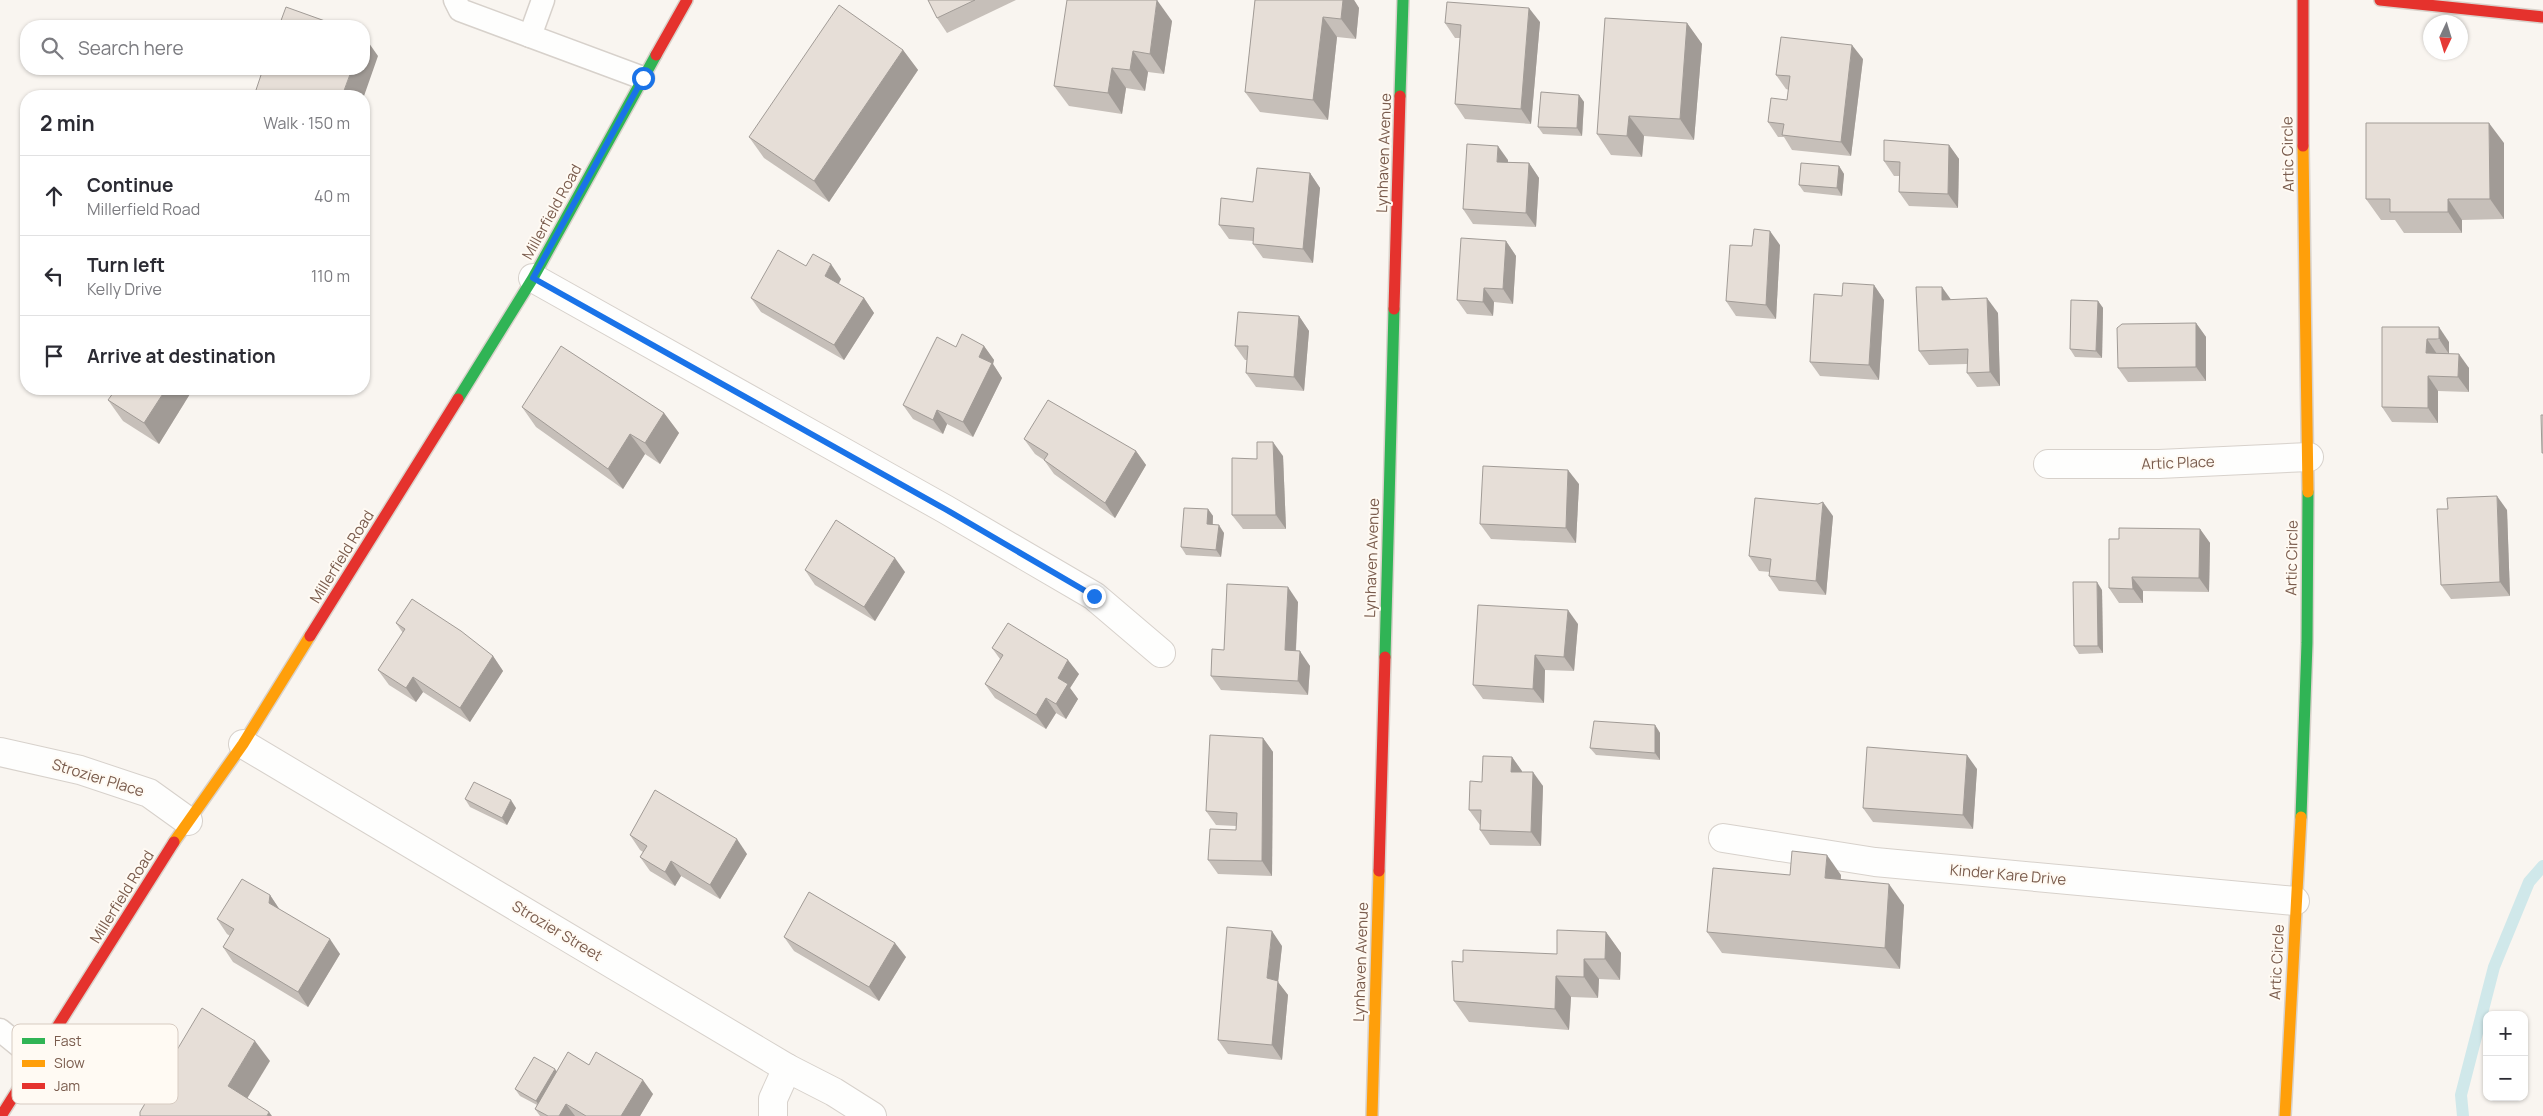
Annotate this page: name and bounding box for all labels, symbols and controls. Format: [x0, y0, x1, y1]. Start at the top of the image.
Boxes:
north arrow [2423, 15, 2468, 60]
search box [20, 20, 370, 75]
icon: search [38, 34, 66, 62]
text: Search here [78, 35, 184, 61]
route start [632, 67, 655, 90]
street label: Lynhaven Avenue [1371, 93, 1396, 213]
text: 2 min [40, 109, 95, 137]
text: Walk · 150 m [263, 112, 350, 134]
street label: Artic Circle [2276, 116, 2299, 192]
street label: Millerfield Road [517, 160, 586, 263]
text: Continue [87, 172, 173, 198]
icon: ahead [40, 182, 68, 210]
text: 40 m [314, 185, 350, 207]
text: Millerfield Road [87, 198, 200, 220]
text: Turn left [87, 252, 165, 278]
icon: left [40, 262, 68, 290]
text: 110 m [311, 265, 350, 287]
text: Kelly Drive [87, 278, 162, 300]
icon: arrive [40, 342, 68, 370]
text: Arrive at destination [87, 343, 276, 369]
street label: Artic Place [2141, 451, 2215, 474]
street label: Lynhaven Avenue [1359, 498, 1384, 618]
street label: Millerfield Road [305, 506, 379, 607]
street label: Artic Circle [2280, 520, 2303, 596]
route end [1083, 585, 1106, 608]
street label: Strozier Place [49, 754, 147, 802]
street label: Millerfield Road [85, 846, 159, 947]
street label: Kinder Kare Drive [1949, 859, 2067, 890]
street label: Strozier Street [508, 895, 606, 966]
street label: Lynhaven Avenue [1348, 902, 1373, 1022]
street label: Artic Circle [2264, 923, 2289, 1000]
map controls [2483, 1011, 2528, 1101]
button: + [2483, 1011, 2528, 1056]
legend [12, 1024, 178, 1104]
text: Fast [54, 1031, 82, 1050]
text: Slow [54, 1053, 85, 1072]
button: − [2483, 1056, 2528, 1101]
text: Jam [54, 1076, 80, 1095]

